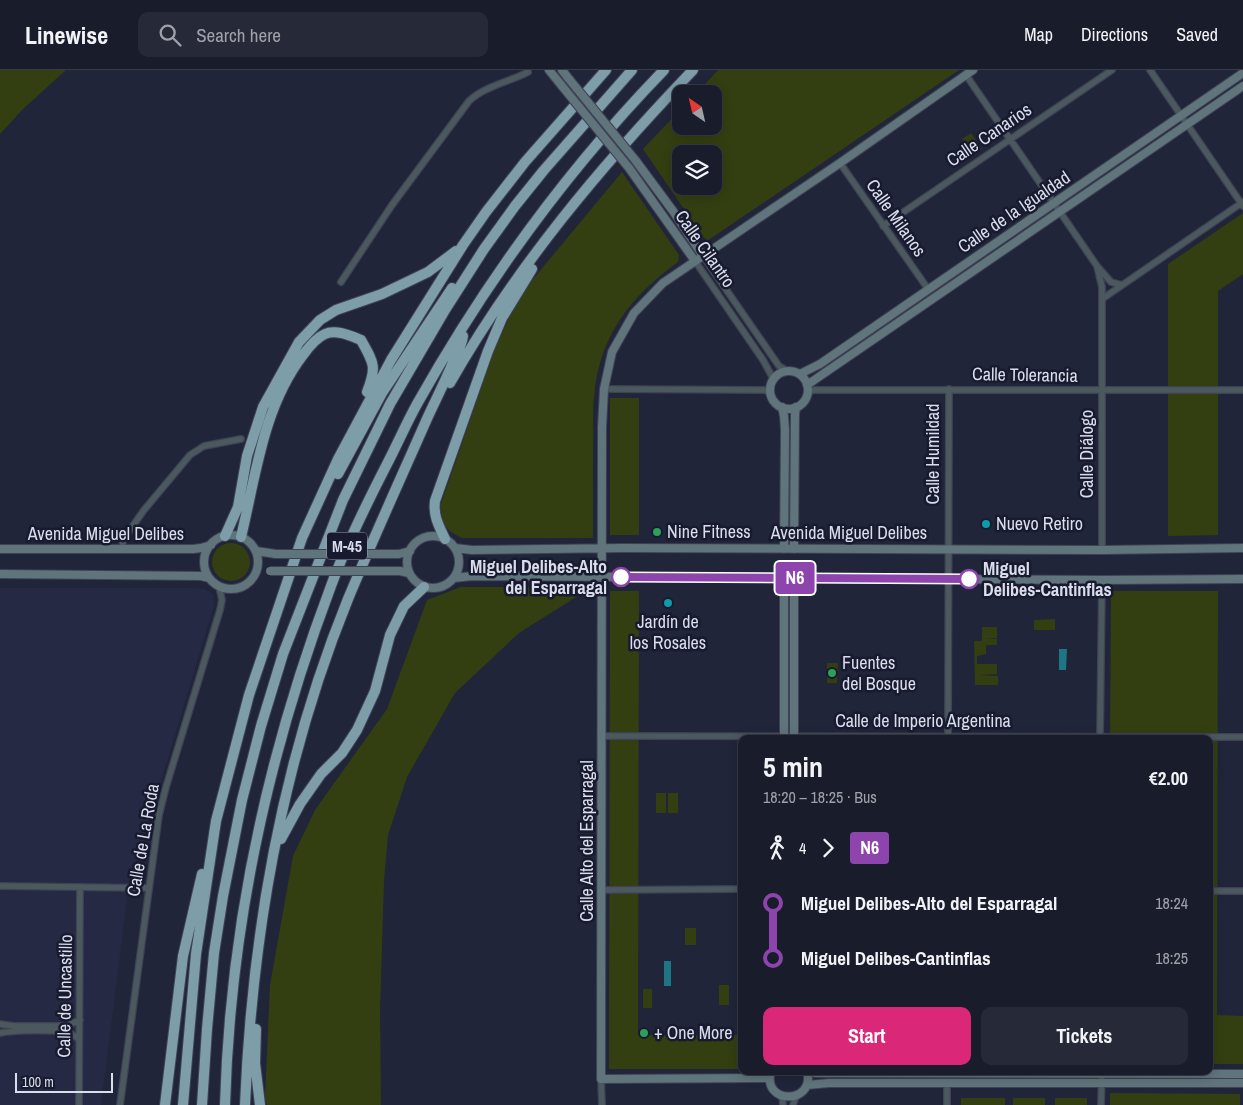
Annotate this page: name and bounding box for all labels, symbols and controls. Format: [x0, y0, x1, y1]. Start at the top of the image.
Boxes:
search box [138, 12, 488, 57]
text: Linewise [25, 19, 108, 51]
icon: search [156, 21, 184, 49]
text: Search here [196, 22, 281, 48]
text: Map [1024, 22, 1053, 47]
text: Directions [1081, 22, 1148, 47]
text: Saved [1176, 22, 1218, 47]
north arrow [672, 85, 722, 135]
map controls [672, 85, 722, 195]
street label: Calle Canarios [941, 97, 1036, 172]
button: layers [672, 145, 722, 195]
street label: Calle de la Igualdad [953, 165, 1075, 258]
street label: Calle Milanos [861, 174, 932, 262]
street label: Calle Cilantro [670, 205, 741, 293]
street label: Calle Tolerancia [972, 361, 1078, 388]
street label: Calle Humildad [920, 404, 945, 504]
street label: Calle Diálogo [1074, 410, 1099, 498]
place label: Nuevo Retiro [996, 511, 1083, 536]
marker: Nuevo Retiro [980, 518, 992, 530]
place label: Nine Fitness [667, 519, 751, 544]
street label: Avenida Miguel Delibes [770, 520, 927, 545]
street label: Avenida Miguel Delibes [27, 521, 184, 546]
marker: Nine Fitness [651, 526, 663, 538]
road number: M-45 [327, 532, 367, 560]
place label: Miguel Delibes-Alto del Esparragal [470, 554, 607, 600]
place label: Miguel Delibes-Cantinflas [983, 556, 1112, 602]
line badge: N6 [772, 562, 818, 594]
text: N6 [786, 565, 804, 590]
marker: Miguel Delibes-Alto del Esparragal [611, 567, 631, 587]
marker: Miguel Delibes-Cantinflas [959, 569, 979, 589]
marker: Jardín de los Rosales [662, 597, 674, 609]
place label: Jardín de los Rosales [630, 609, 706, 655]
place label: Fuentes del Bosque [842, 650, 916, 696]
marker: Fuentes del Bosque [826, 667, 838, 679]
street label: Calle de Imperio Argentina [835, 708, 1011, 733]
text: 5 min [763, 748, 823, 786]
street label: Calle Alto del Esparragal [574, 760, 599, 922]
text: €2.00 [1149, 765, 1188, 791]
street label: Calle de La Roda [120, 782, 165, 898]
text: 18:20 – 18:25 · Bus [763, 786, 877, 808]
icon: walk [763, 834, 791, 862]
icon: forward [814, 834, 842, 862]
text: N6 [860, 835, 879, 860]
text: 4 [799, 837, 806, 859]
text: Miguel Delibes-Alto del Esparragal [801, 890, 1057, 916]
text: 18:24 [1155, 892, 1188, 914]
street label: Calle de Uncastillo [51, 934, 78, 1058]
text: Miguel Delibes-Cantinflas [801, 945, 991, 971]
text: 18:25 [1155, 947, 1188, 969]
button: Start [763, 1007, 971, 1065]
button: Tickets [981, 1007, 1188, 1065]
place label: + One More [654, 1020, 732, 1045]
marker: + One More [638, 1027, 650, 1039]
scale bar [15, 1070, 112, 1093]
text: 100 m [22, 1073, 54, 1091]

